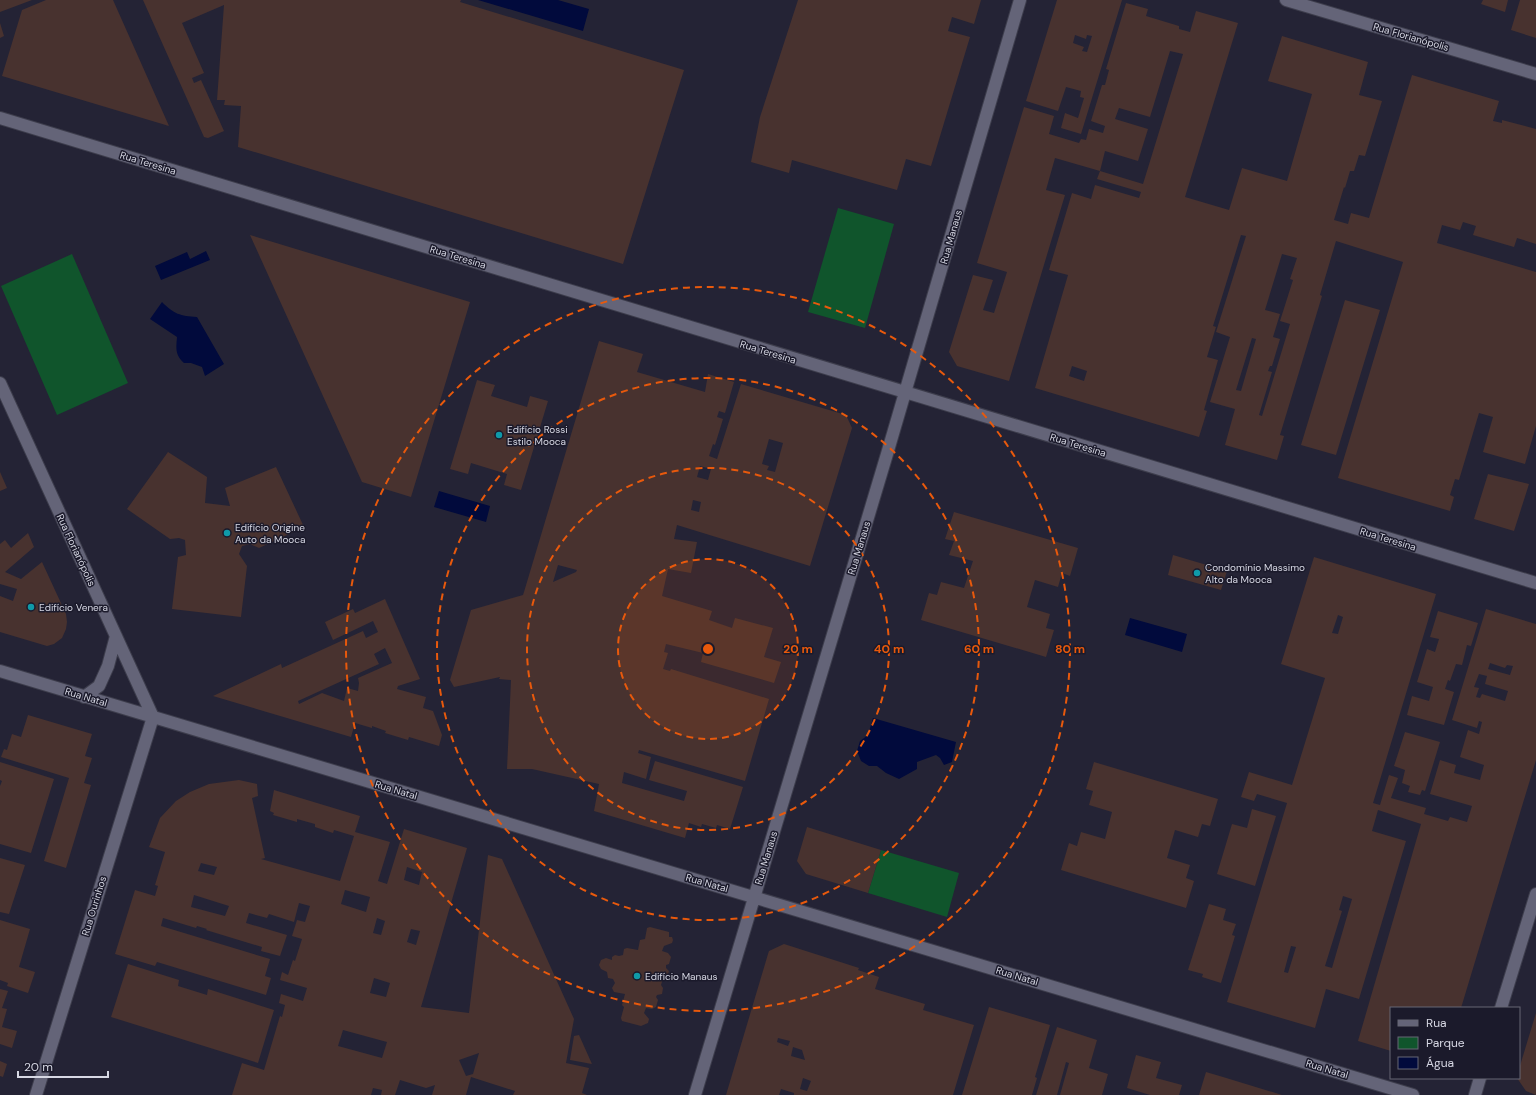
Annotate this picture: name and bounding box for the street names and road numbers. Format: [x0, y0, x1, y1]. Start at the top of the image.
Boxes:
street label: Rua Florianópolis [1372, 20, 1450, 54]
street label: Rua Teresina [118, 148, 178, 178]
street label: Rua Manaus [937, 209, 965, 265]
street label: Rua Teresina [428, 242, 488, 272]
street label: Rua Teresina [738, 337, 798, 367]
street label: Rua Teresina [1048, 430, 1108, 460]
street label: Rua Florianópolis [54, 512, 98, 588]
street label: Rua Manaus [845, 520, 873, 576]
street label: Rua Teresina [1358, 524, 1418, 554]
street label: Rua Natal [63, 684, 109, 710]
street label: Rua Natal [373, 777, 419, 803]
street label: Rua Manaus [752, 830, 780, 886]
street label: Rua Natal [684, 871, 730, 895]
street label: Rua Ourinhos [79, 875, 109, 937]
street label: Rua Natal [994, 963, 1040, 989]
street label: Rua Natal [1304, 1056, 1350, 1082]

